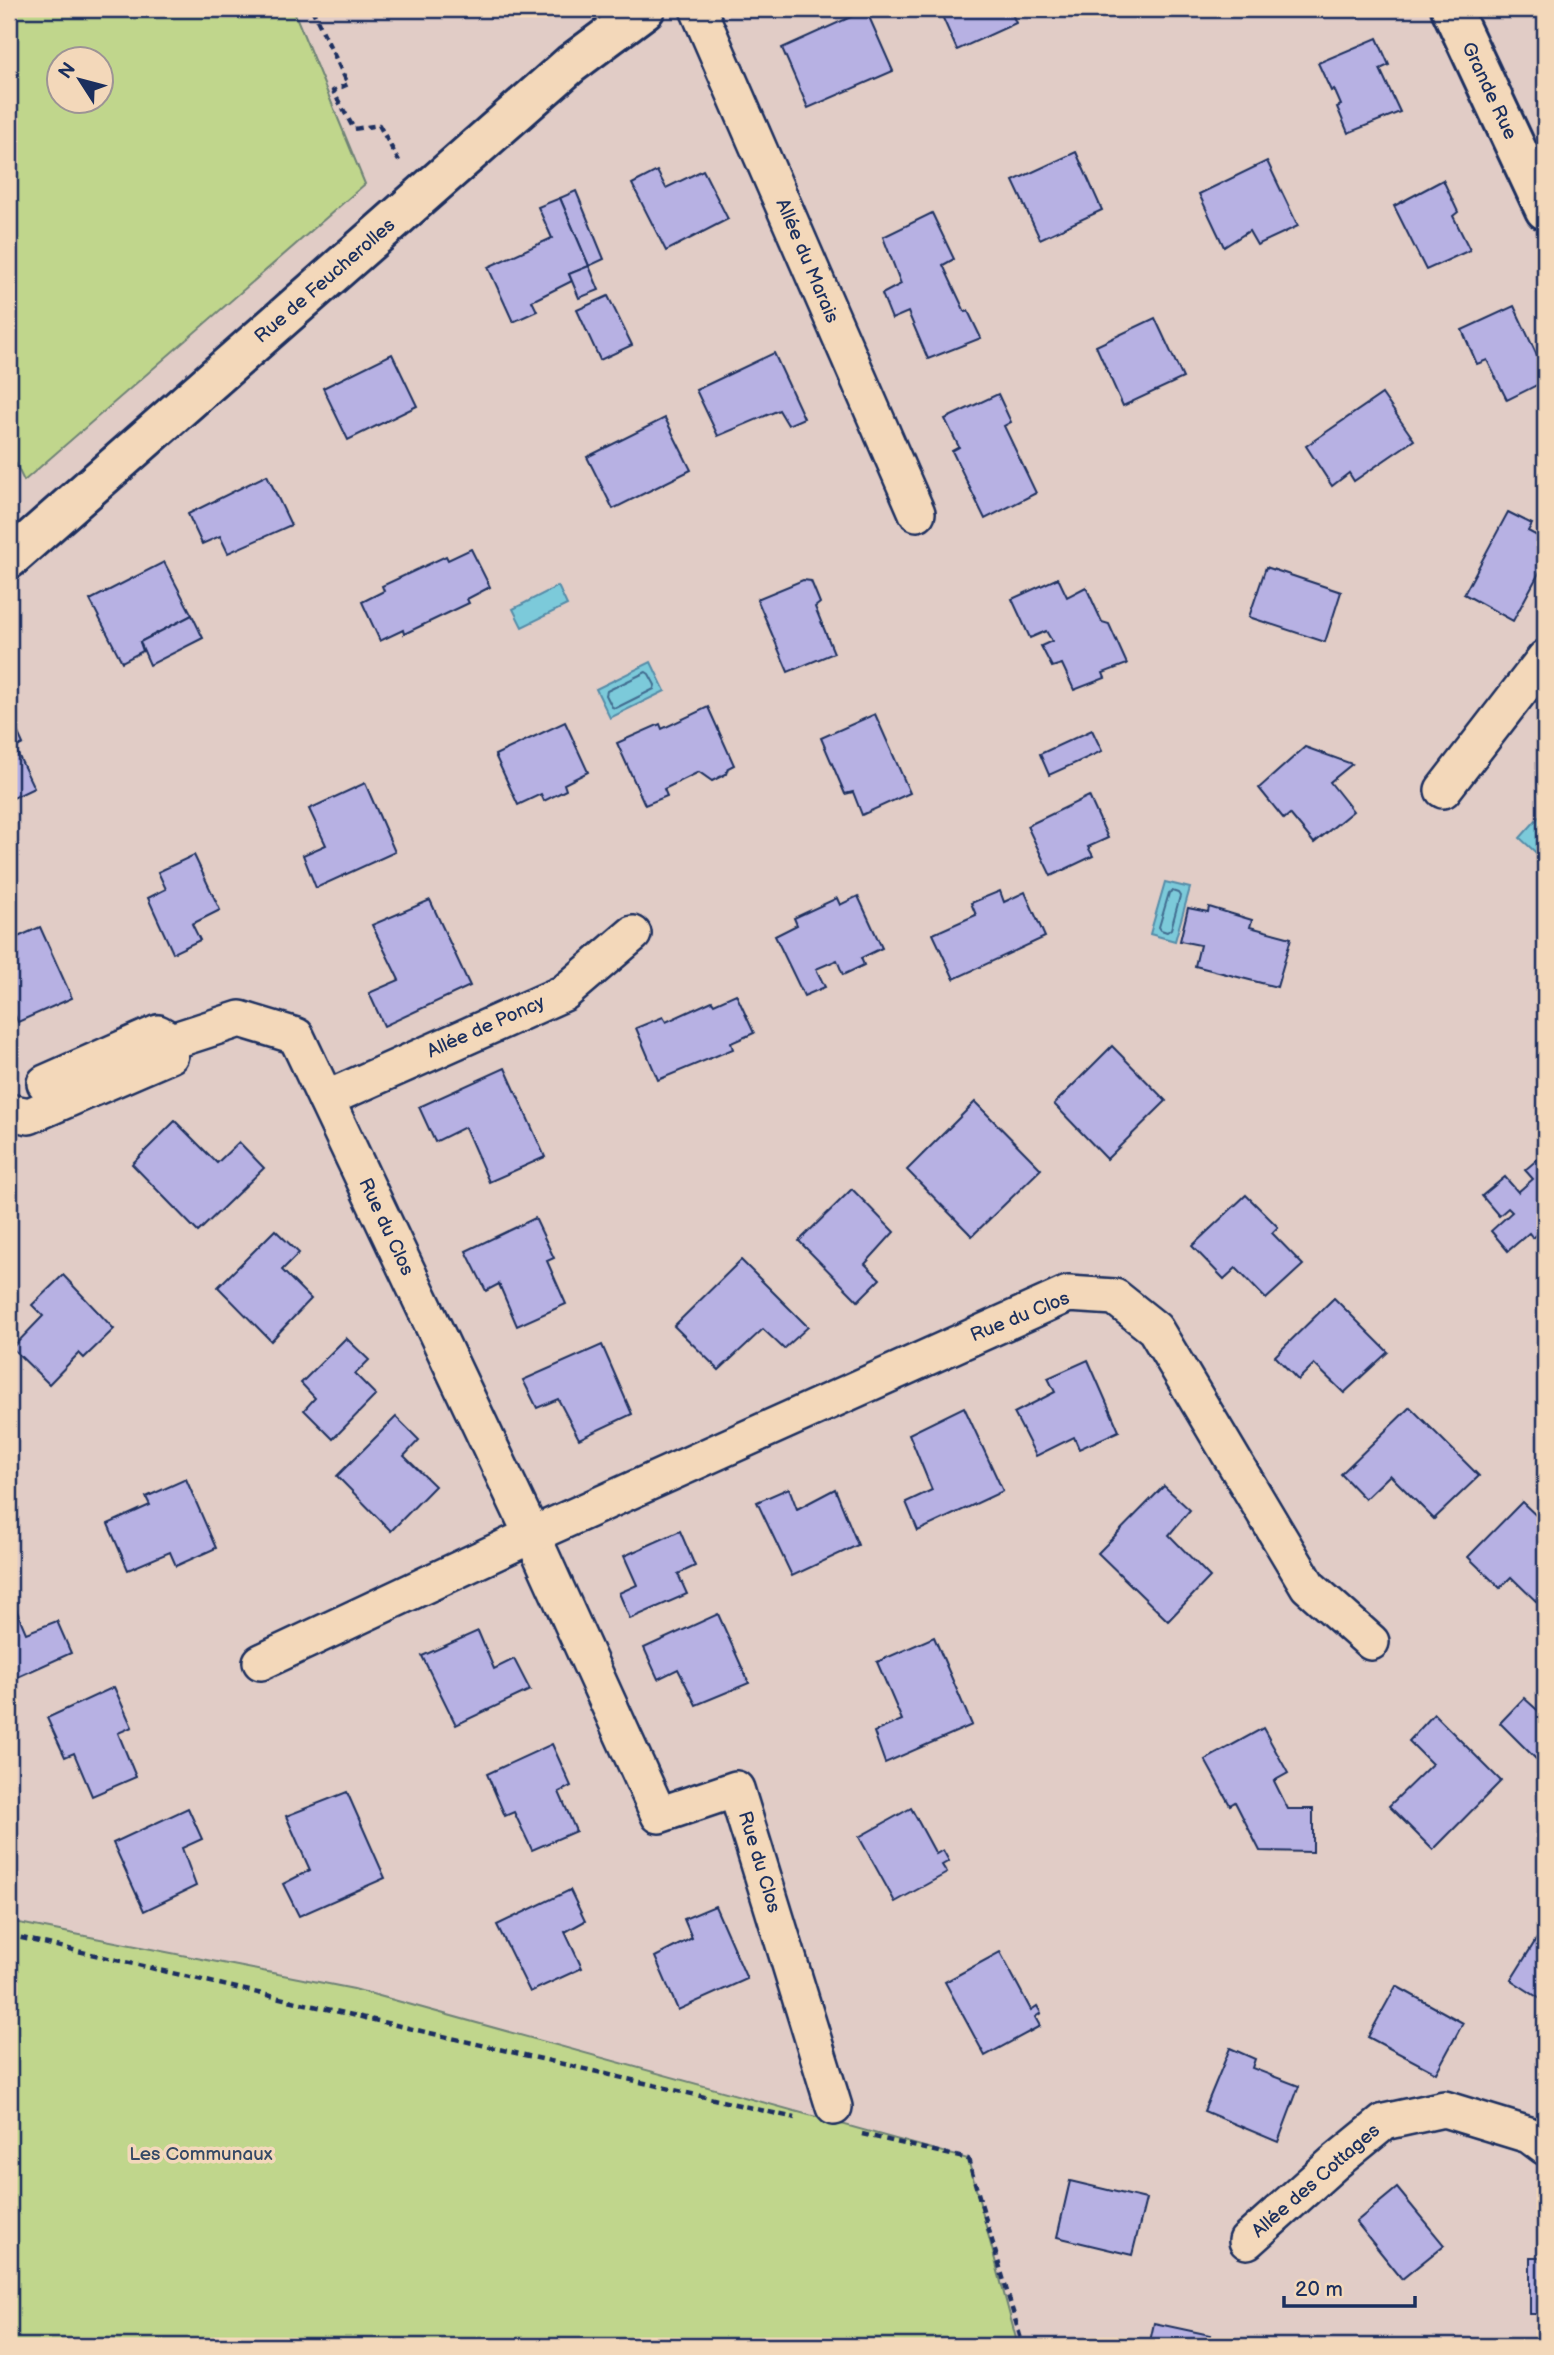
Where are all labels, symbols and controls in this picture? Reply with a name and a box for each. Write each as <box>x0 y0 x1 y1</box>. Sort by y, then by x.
street label: Grande Rue <box>1456 39 1522 143</box>
north arrow <box>46 46 116 116</box>
text: N <box>54 58 81 83</box>
street label: Allée du Marais <box>771 195 843 327</box>
street label: Rue de Feucherolles <box>250 214 400 348</box>
street label: Allée de Poncy <box>424 991 549 1063</box>
street label: Rue du Clos <box>353 1175 419 1279</box>
street label: Rue du Clos <box>967 1287 1073 1347</box>
street label: Rue du Clos <box>733 1808 785 1916</box>
street label: Allée des Cottages <box>1247 2119 1385 2243</box>
park label: Les Communaux <box>129 2143 273 2166</box>
scale bar <box>1284 2264 1416 2308</box>
text: 20 m <box>1295 2277 1343 2302</box>

